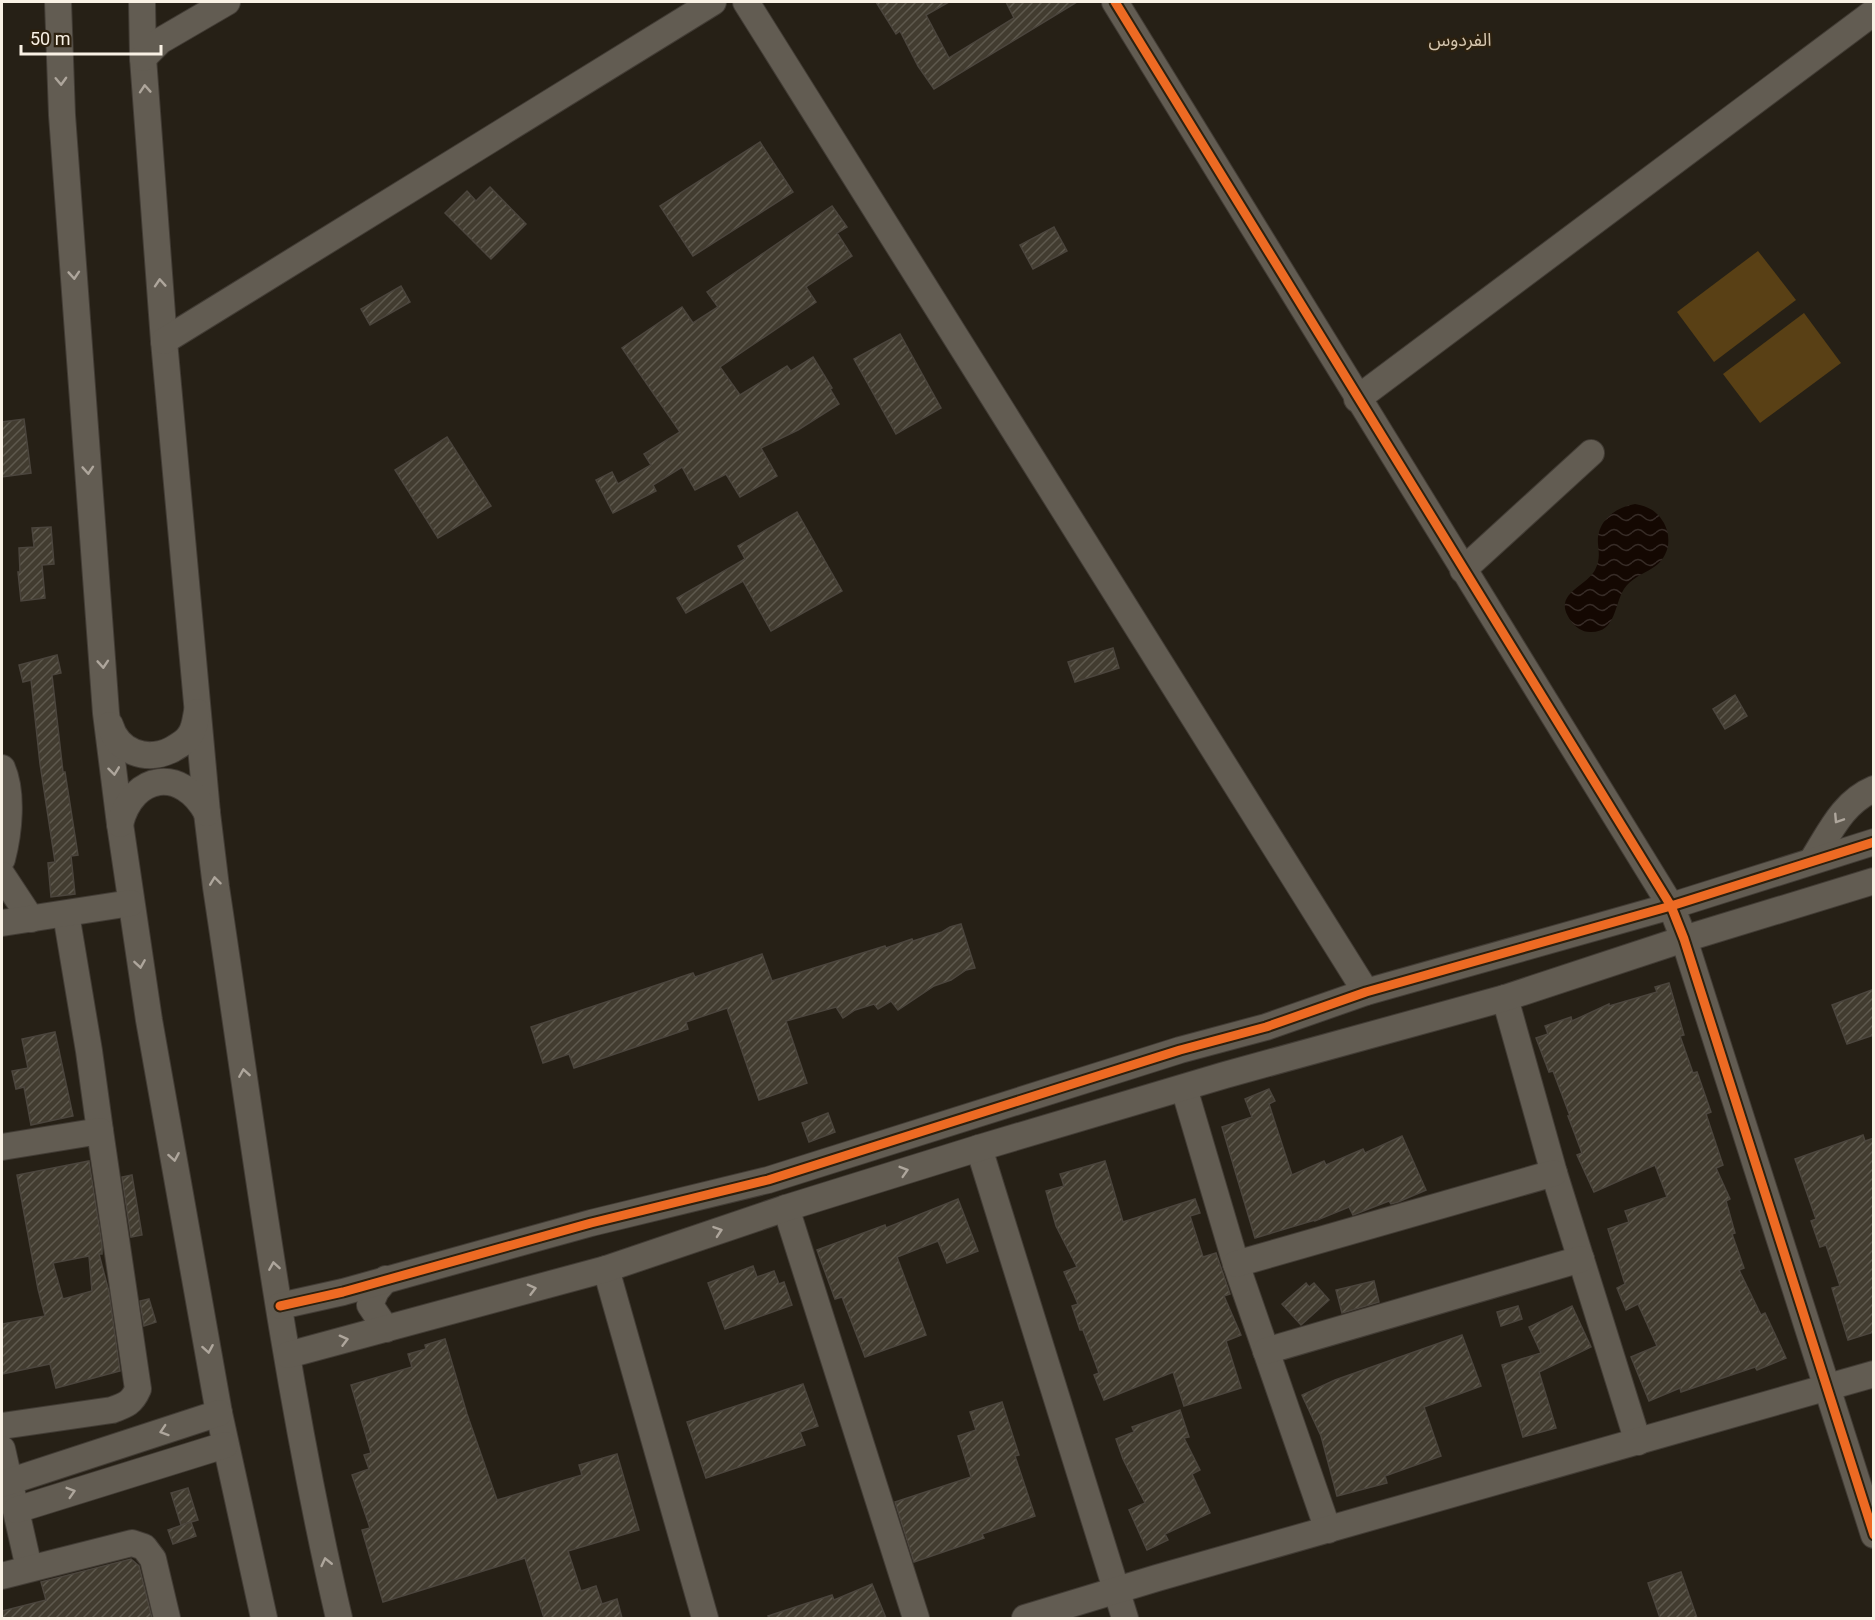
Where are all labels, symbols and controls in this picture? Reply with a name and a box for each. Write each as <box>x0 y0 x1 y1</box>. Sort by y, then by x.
scale bar <box>21 18 160 56</box>
text: 50 m <box>30 28 70 49</box>
district label: الفردوس <box>1429 29 1491 51</box>
one-way arrow <box>54 76 67 85</box>
one-way arrow <box>139 84 152 93</box>
one-way arrow <box>67 271 80 280</box>
one-way arrow <box>154 278 167 288</box>
one-way arrow <box>82 465 95 474</box>
one-way arrow <box>96 660 109 669</box>
one-way arrow <box>107 767 119 776</box>
one-way arrow <box>1834 812 1845 823</box>
one-way arrow <box>209 876 222 885</box>
one-way arrow <box>134 960 146 969</box>
one-way arrow <box>239 1069 251 1078</box>
one-way arrow <box>167 1151 180 1161</box>
one-way arrow <box>898 1166 909 1178</box>
one-way arrow <box>713 1226 723 1238</box>
one-way arrow <box>268 1262 280 1271</box>
one-way arrow <box>527 1284 537 1296</box>
one-way arrow <box>338 1335 349 1347</box>
one-way arrow <box>201 1343 214 1353</box>
one-way arrow <box>159 1423 170 1436</box>
one-way arrow <box>65 1487 76 1499</box>
one-way arrow <box>320 1557 333 1567</box>

